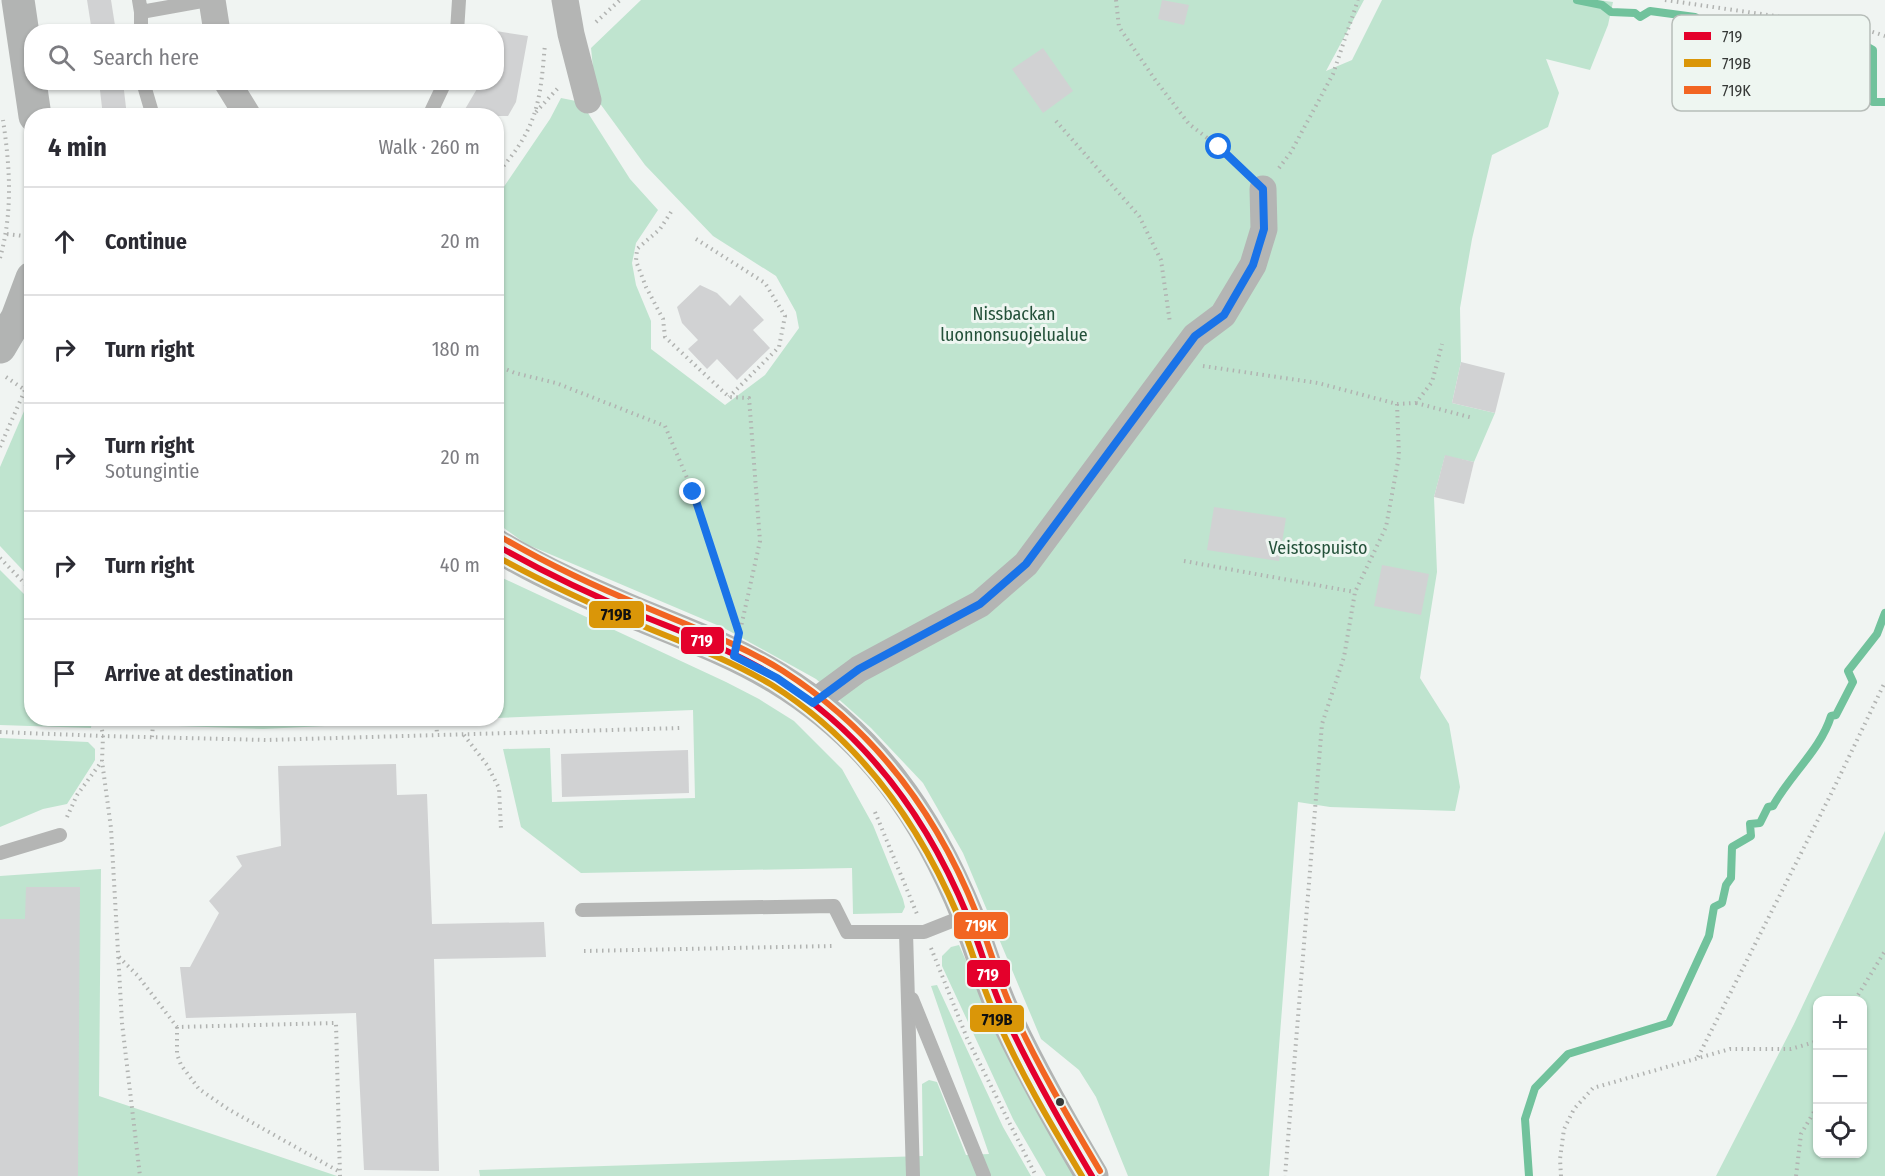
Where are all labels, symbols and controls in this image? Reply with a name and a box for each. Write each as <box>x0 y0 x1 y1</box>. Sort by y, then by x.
legend <box>1672 15 1870 111</box>
search box <box>24 24 504 90</box>
text: 719 <box>1722 27 1743 46</box>
icon: search <box>45 41 78 74</box>
text: Search here <box>93 44 199 71</box>
text: 719B <box>1722 54 1751 73</box>
text: 719K <box>1722 81 1751 100</box>
text: 4 min <box>48 132 107 163</box>
route start <box>1205 133 1231 159</box>
text: Walk · 260 m <box>379 135 480 159</box>
icon: ahead <box>48 225 81 258</box>
text: Continue <box>105 228 187 255</box>
text: 20 m <box>441 229 480 253</box>
park label: Nissbackan luonnonsuojelualue <box>940 303 1088 346</box>
icon: right <box>48 333 81 366</box>
text: Turn right <box>105 336 194 363</box>
text: 180 m <box>432 337 480 361</box>
text: Turn right <box>105 432 194 459</box>
icon: right <box>48 441 81 474</box>
text: 20 m <box>441 445 480 469</box>
text: Sotungintie <box>105 459 199 483</box>
route end <box>679 478 705 504</box>
park label: Veistospuisto <box>1269 537 1367 559</box>
icon: right <box>48 549 81 582</box>
text: Turn right <box>105 552 194 579</box>
text: 40 m <box>440 553 480 577</box>
line badge: 719B <box>588 600 645 629</box>
text: 719B <box>601 605 631 624</box>
line badge: 719 <box>680 626 725 655</box>
text: 719 <box>691 631 713 650</box>
icon: arrive <box>48 657 81 690</box>
text: Arrive at destination <box>105 660 293 687</box>
line badge: 719K <box>953 911 1009 940</box>
text: 719K <box>965 916 997 935</box>
line badge: 719 <box>966 959 1011 988</box>
text: 719 <box>977 965 999 984</box>
map controls <box>1813 996 1867 1158</box>
button: + <box>1813 996 1867 1050</box>
line badge: 719B <box>969 1004 1025 1033</box>
text: 719B <box>982 1010 1012 1029</box>
button: − <box>1813 1050 1867 1104</box>
unlabelled marker <box>1054 1096 1066 1108</box>
button: locate <box>1813 1104 1867 1158</box>

